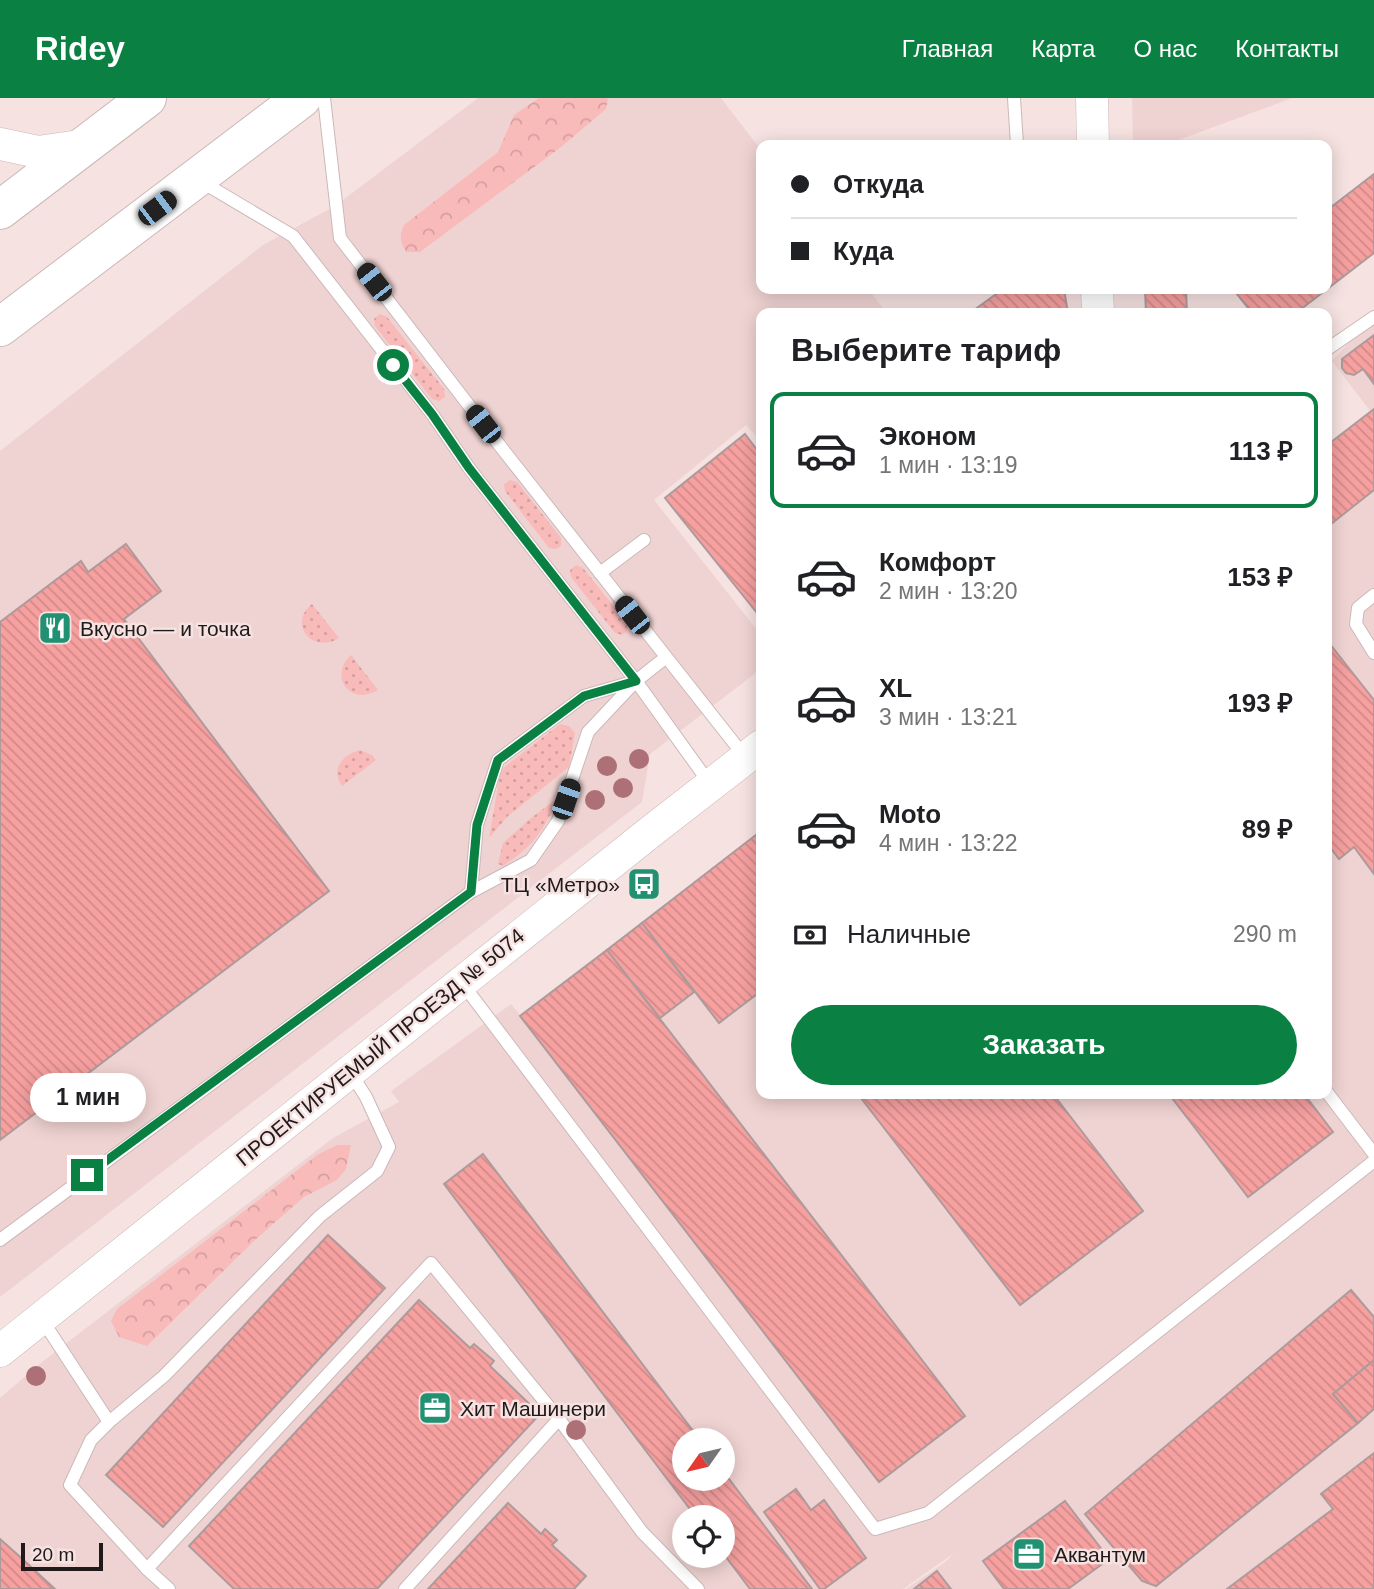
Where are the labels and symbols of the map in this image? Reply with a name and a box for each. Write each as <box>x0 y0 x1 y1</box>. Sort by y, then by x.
car <box>134 187 181 229</box>
car <box>353 259 396 305</box>
route start <box>377 349 409 381</box>
car <box>462 401 505 447</box>
car <box>611 592 654 638</box>
restaurant icon: Вкусно — и точка <box>36 609 74 647</box>
place label: Вкусно — и точка <box>80 617 251 640</box>
car <box>550 776 583 822</box>
bus stop icon: ТЦ «Метро» <box>625 865 663 903</box>
place label: ТЦ «Метро» <box>501 873 620 896</box>
street label: ПРОЕКТИРУЕМЫЙ ПРОЕЗД № 5074 <box>232 924 529 1170</box>
callout: 1 мин <box>29 1074 145 1122</box>
route end <box>71 1159 103 1191</box>
office icon: Хит Машинери <box>416 1389 454 1427</box>
place label: Хит Машинери <box>460 1397 606 1420</box>
north arrow <box>672 1428 735 1491</box>
office icon: Аквантум <box>1010 1535 1048 1573</box>
scale bar <box>21 1540 103 1572</box>
place label: Аквантум <box>1054 1543 1146 1566</box>

